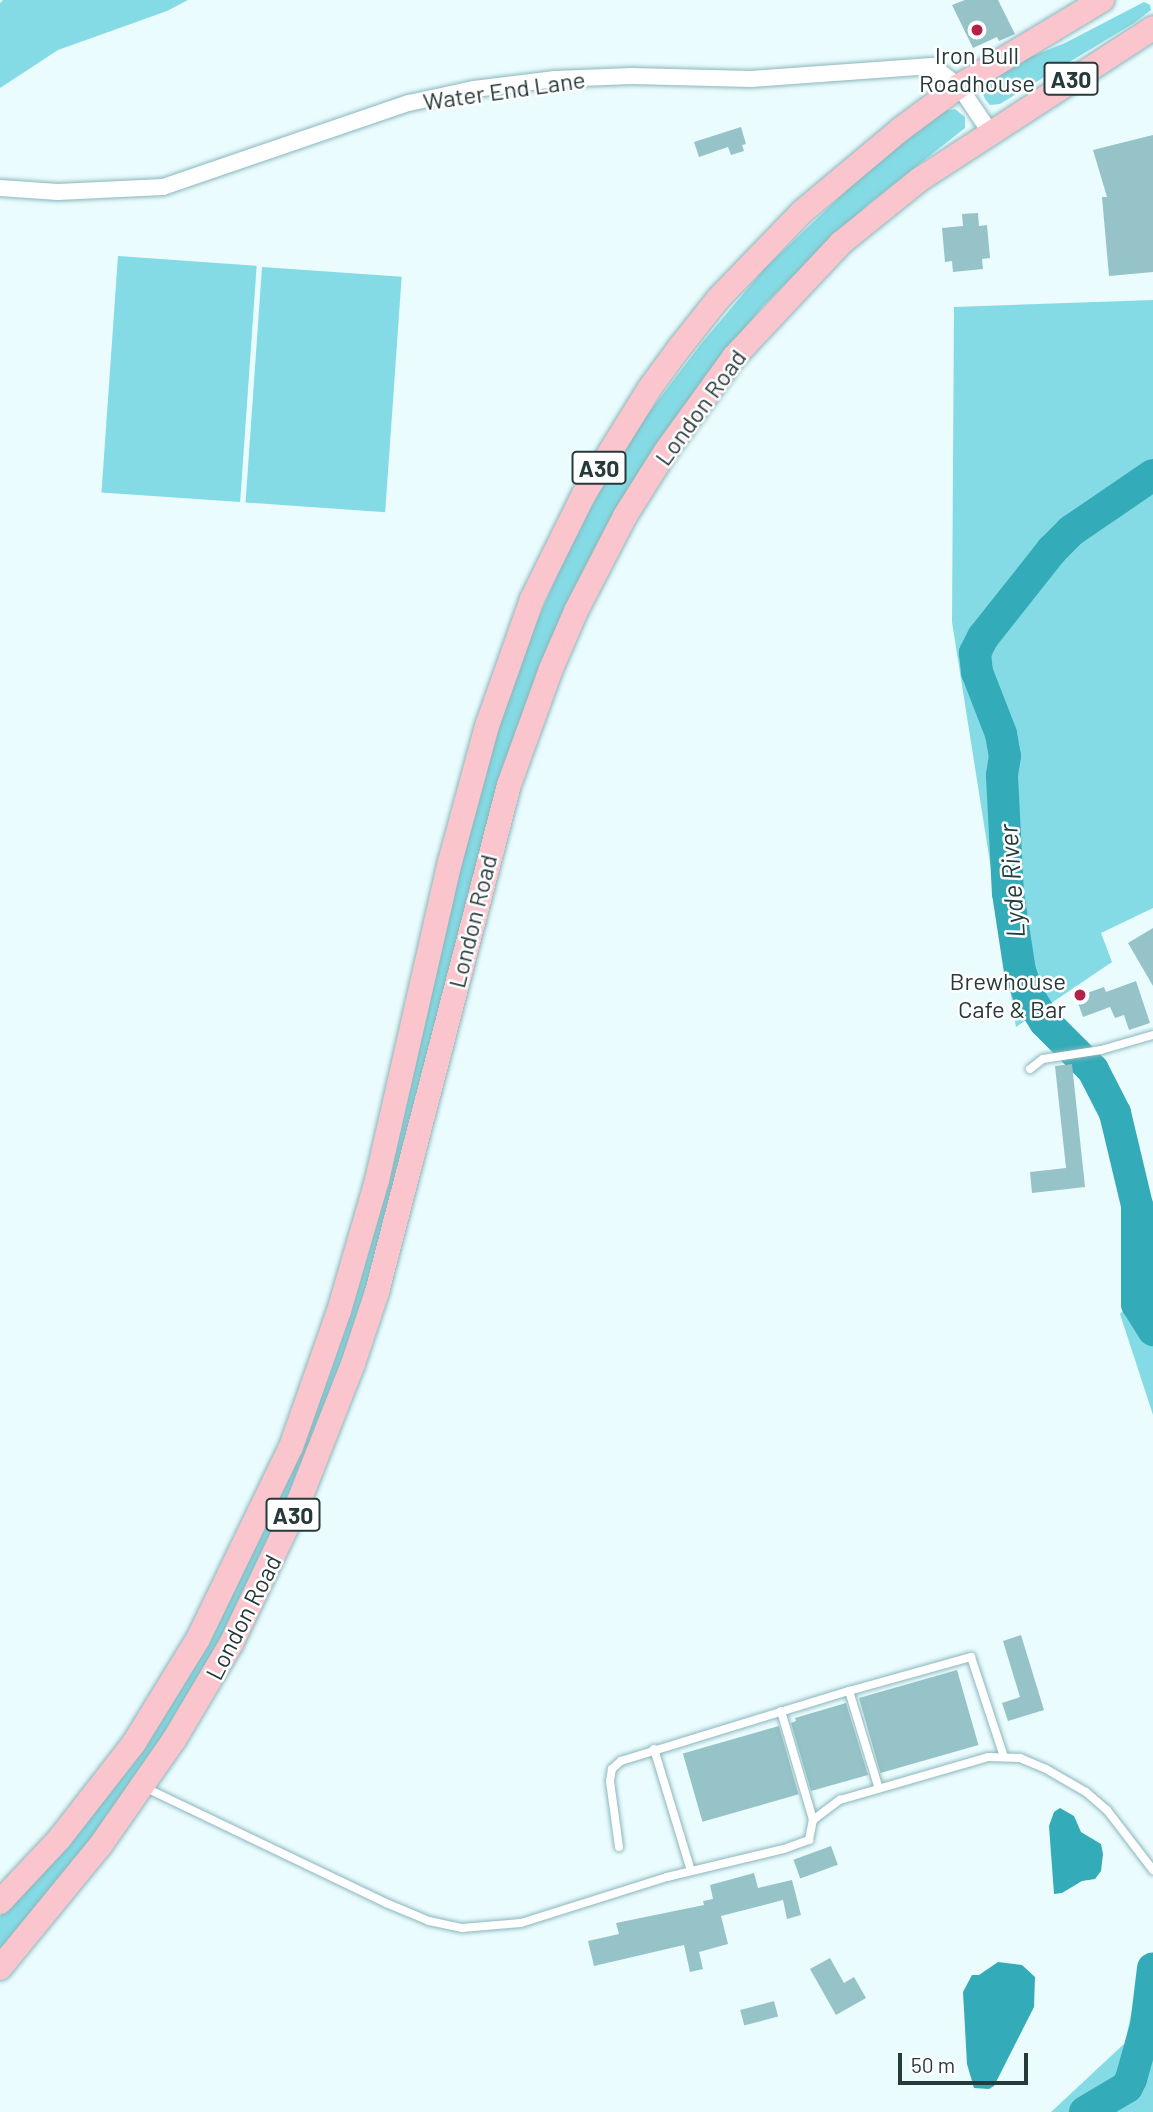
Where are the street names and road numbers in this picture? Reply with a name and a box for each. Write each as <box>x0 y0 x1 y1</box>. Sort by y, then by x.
road number: A30 <box>1043 60 1099 99</box>
street label: Water End Lane <box>421 64 587 116</box>
street label: London Road <box>648 343 752 471</box>
road number: A30 <box>571 448 627 488</box>
street label: London Road <box>442 851 502 991</box>
road number: A30 <box>265 1496 321 1534</box>
street label: London Road <box>199 1550 287 1684</box>

